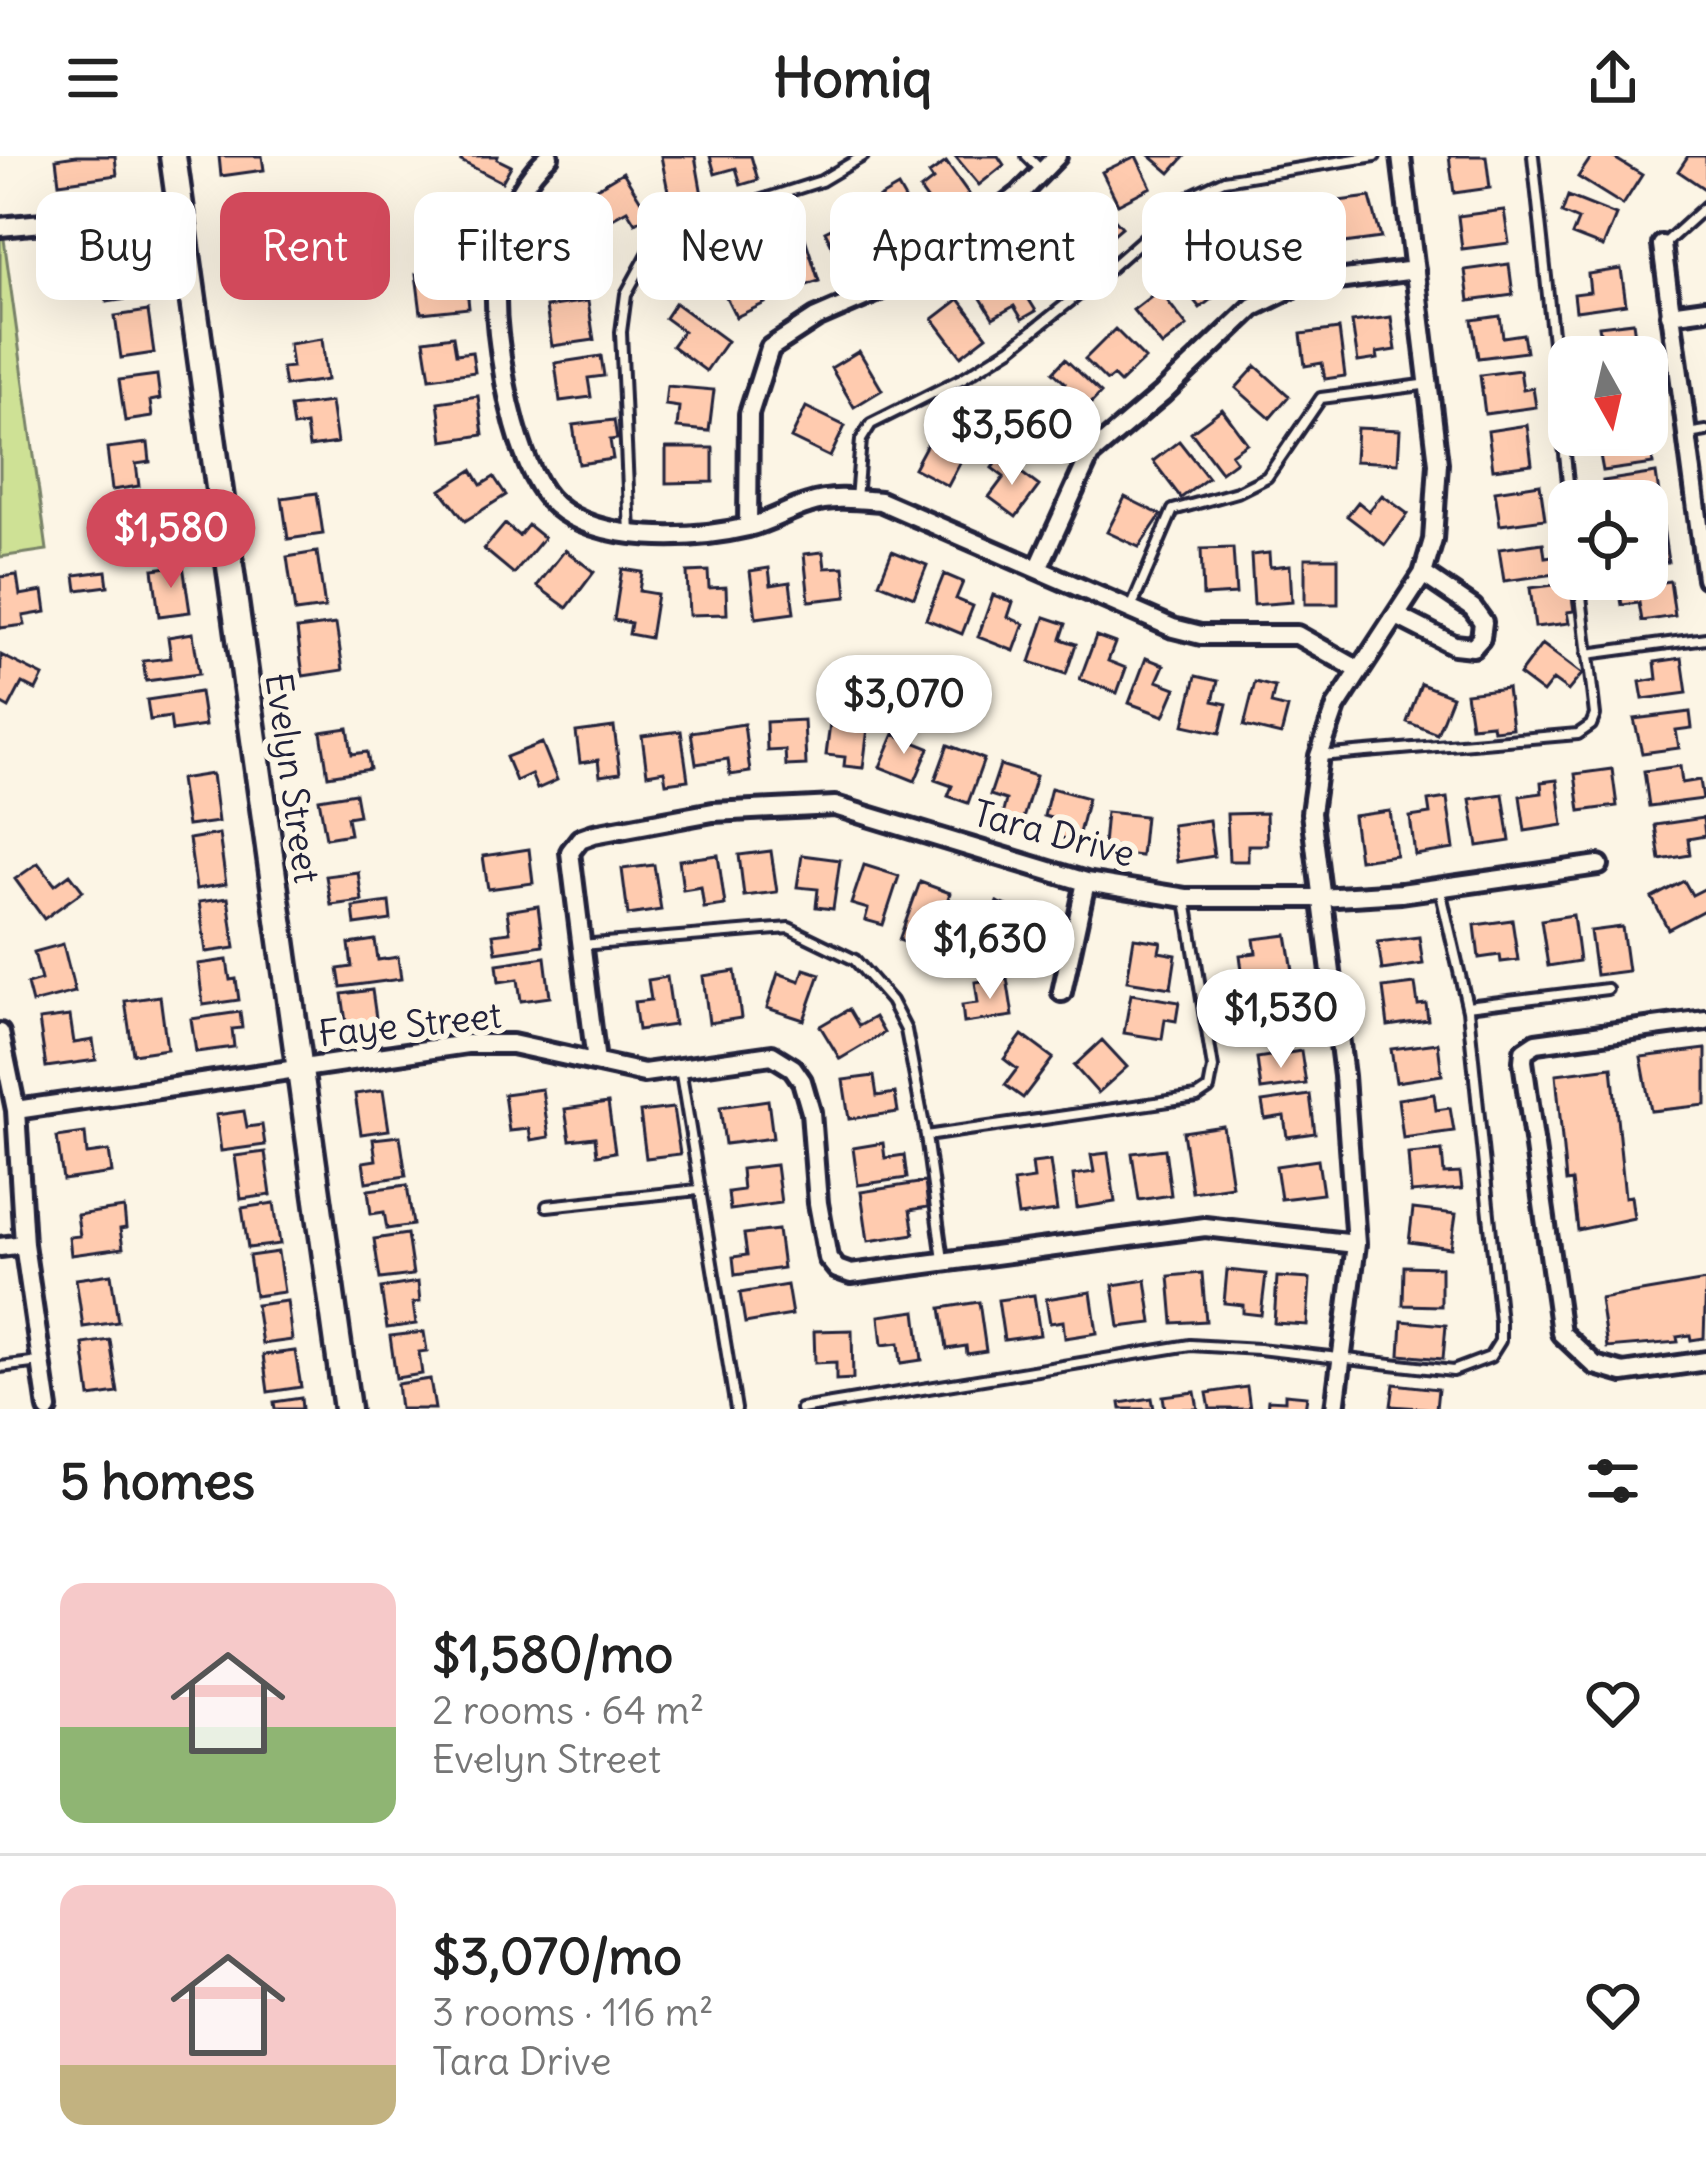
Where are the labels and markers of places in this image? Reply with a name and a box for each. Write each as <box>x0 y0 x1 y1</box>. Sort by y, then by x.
pin: $3,560 <box>914 386 1110 488</box>
pin: $1,580 <box>73 489 269 591</box>
pin: $3,070 <box>806 655 1002 757</box>
pin: $1,630 <box>892 900 1088 1002</box>
pin: $1,530 <box>1183 969 1379 1071</box>

